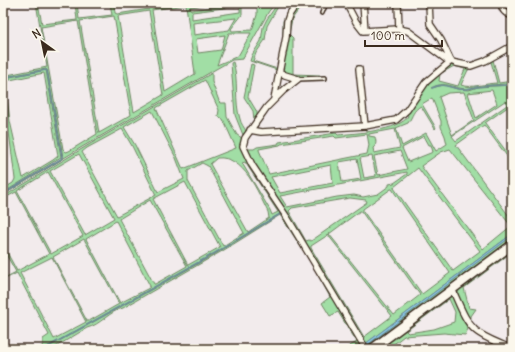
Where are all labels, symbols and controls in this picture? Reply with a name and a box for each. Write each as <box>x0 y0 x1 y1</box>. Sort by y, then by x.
north arrow <box>22 22 62 62</box>
scale bar <box>365 22 442 48</box>
text: N <box>30 26 44 42</box>
text: 100 m <box>371 28 405 43</box>

